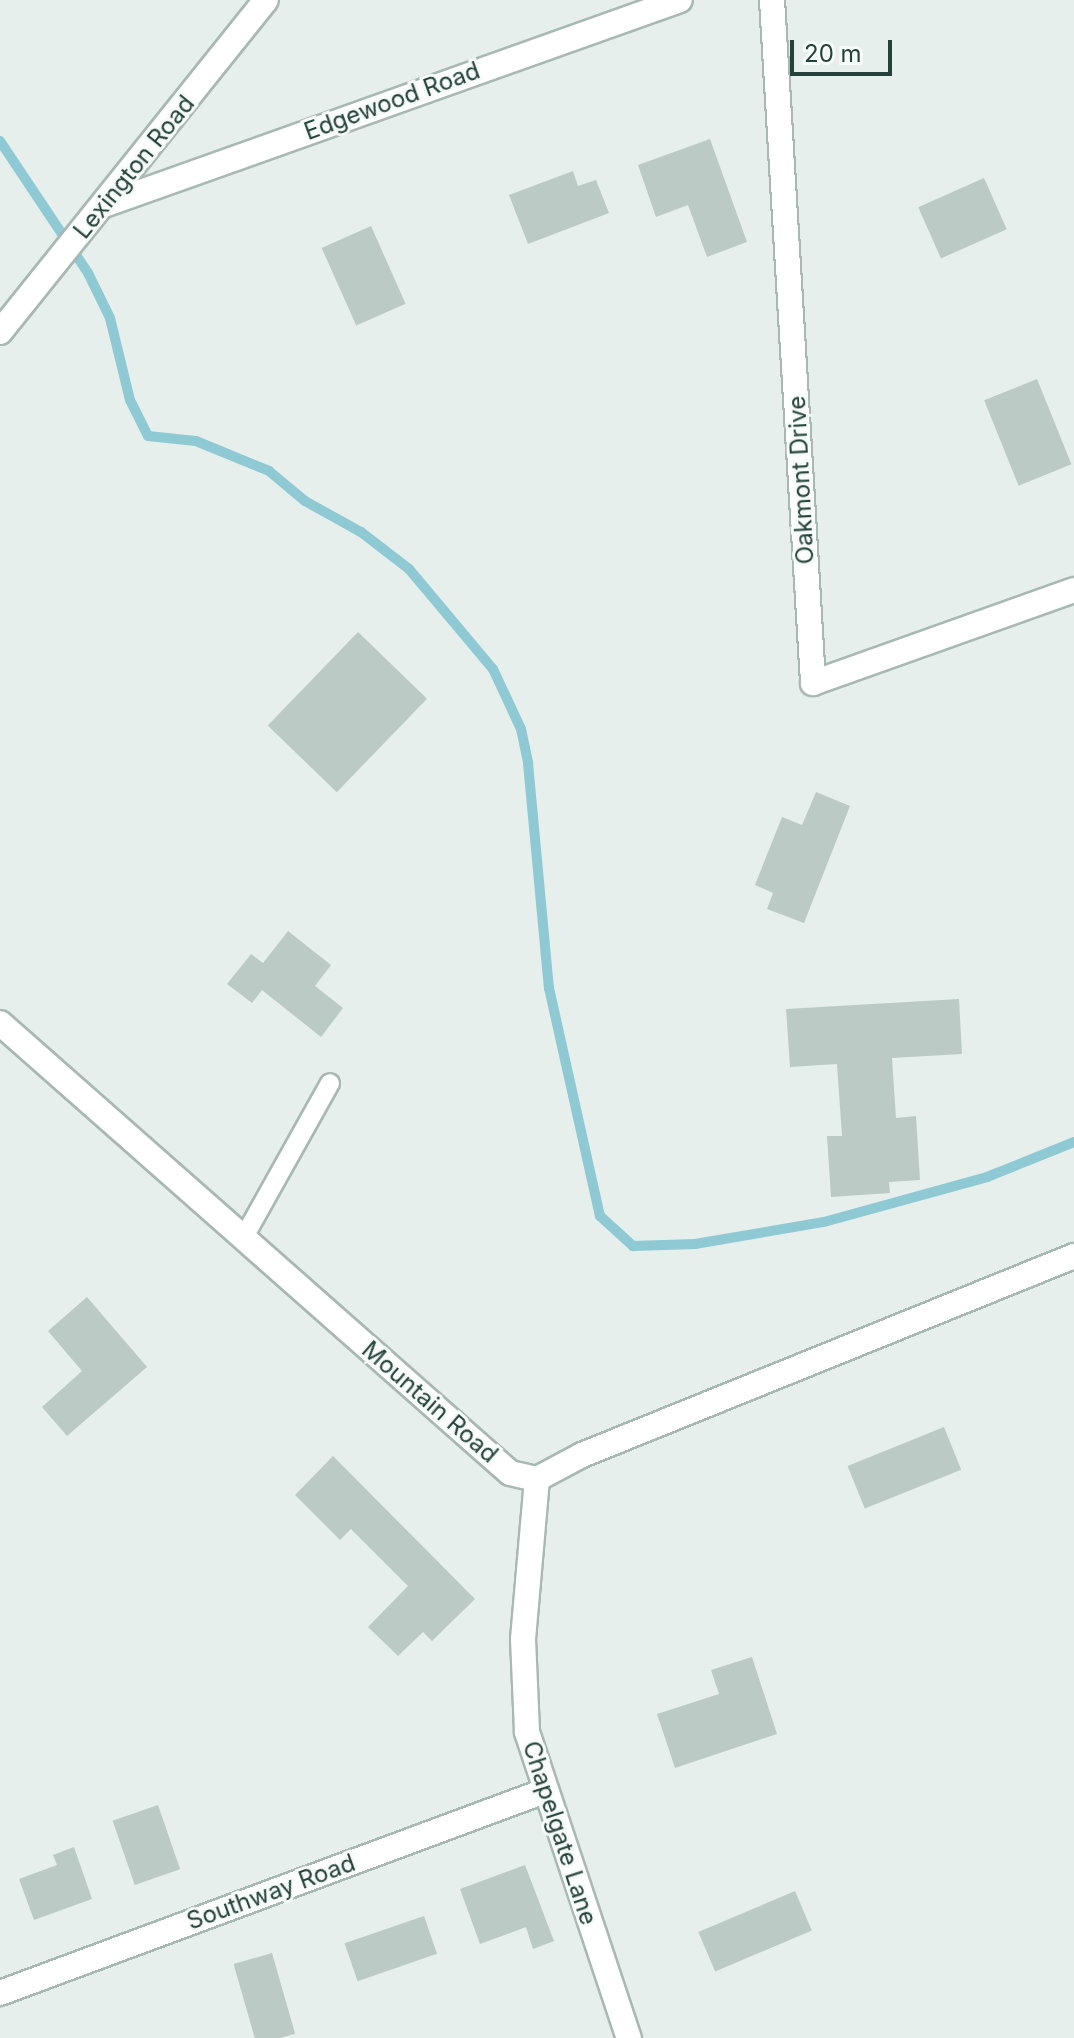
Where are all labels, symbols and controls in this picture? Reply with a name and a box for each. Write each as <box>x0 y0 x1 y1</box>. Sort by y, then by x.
scale bar <box>794 24 896 74</box>
text: 20 m <box>804 39 862 68</box>
street label: Edgewood Road <box>300 56 484 146</box>
street label: Lexington Road <box>68 90 200 244</box>
street label: Oakmont Drive <box>782 395 820 565</box>
street label: Mountain Road <box>356 1335 504 1469</box>
street label: Chapelgate Lane <box>517 1737 603 1929</box>
street label: Southway Road <box>183 1848 359 1936</box>

